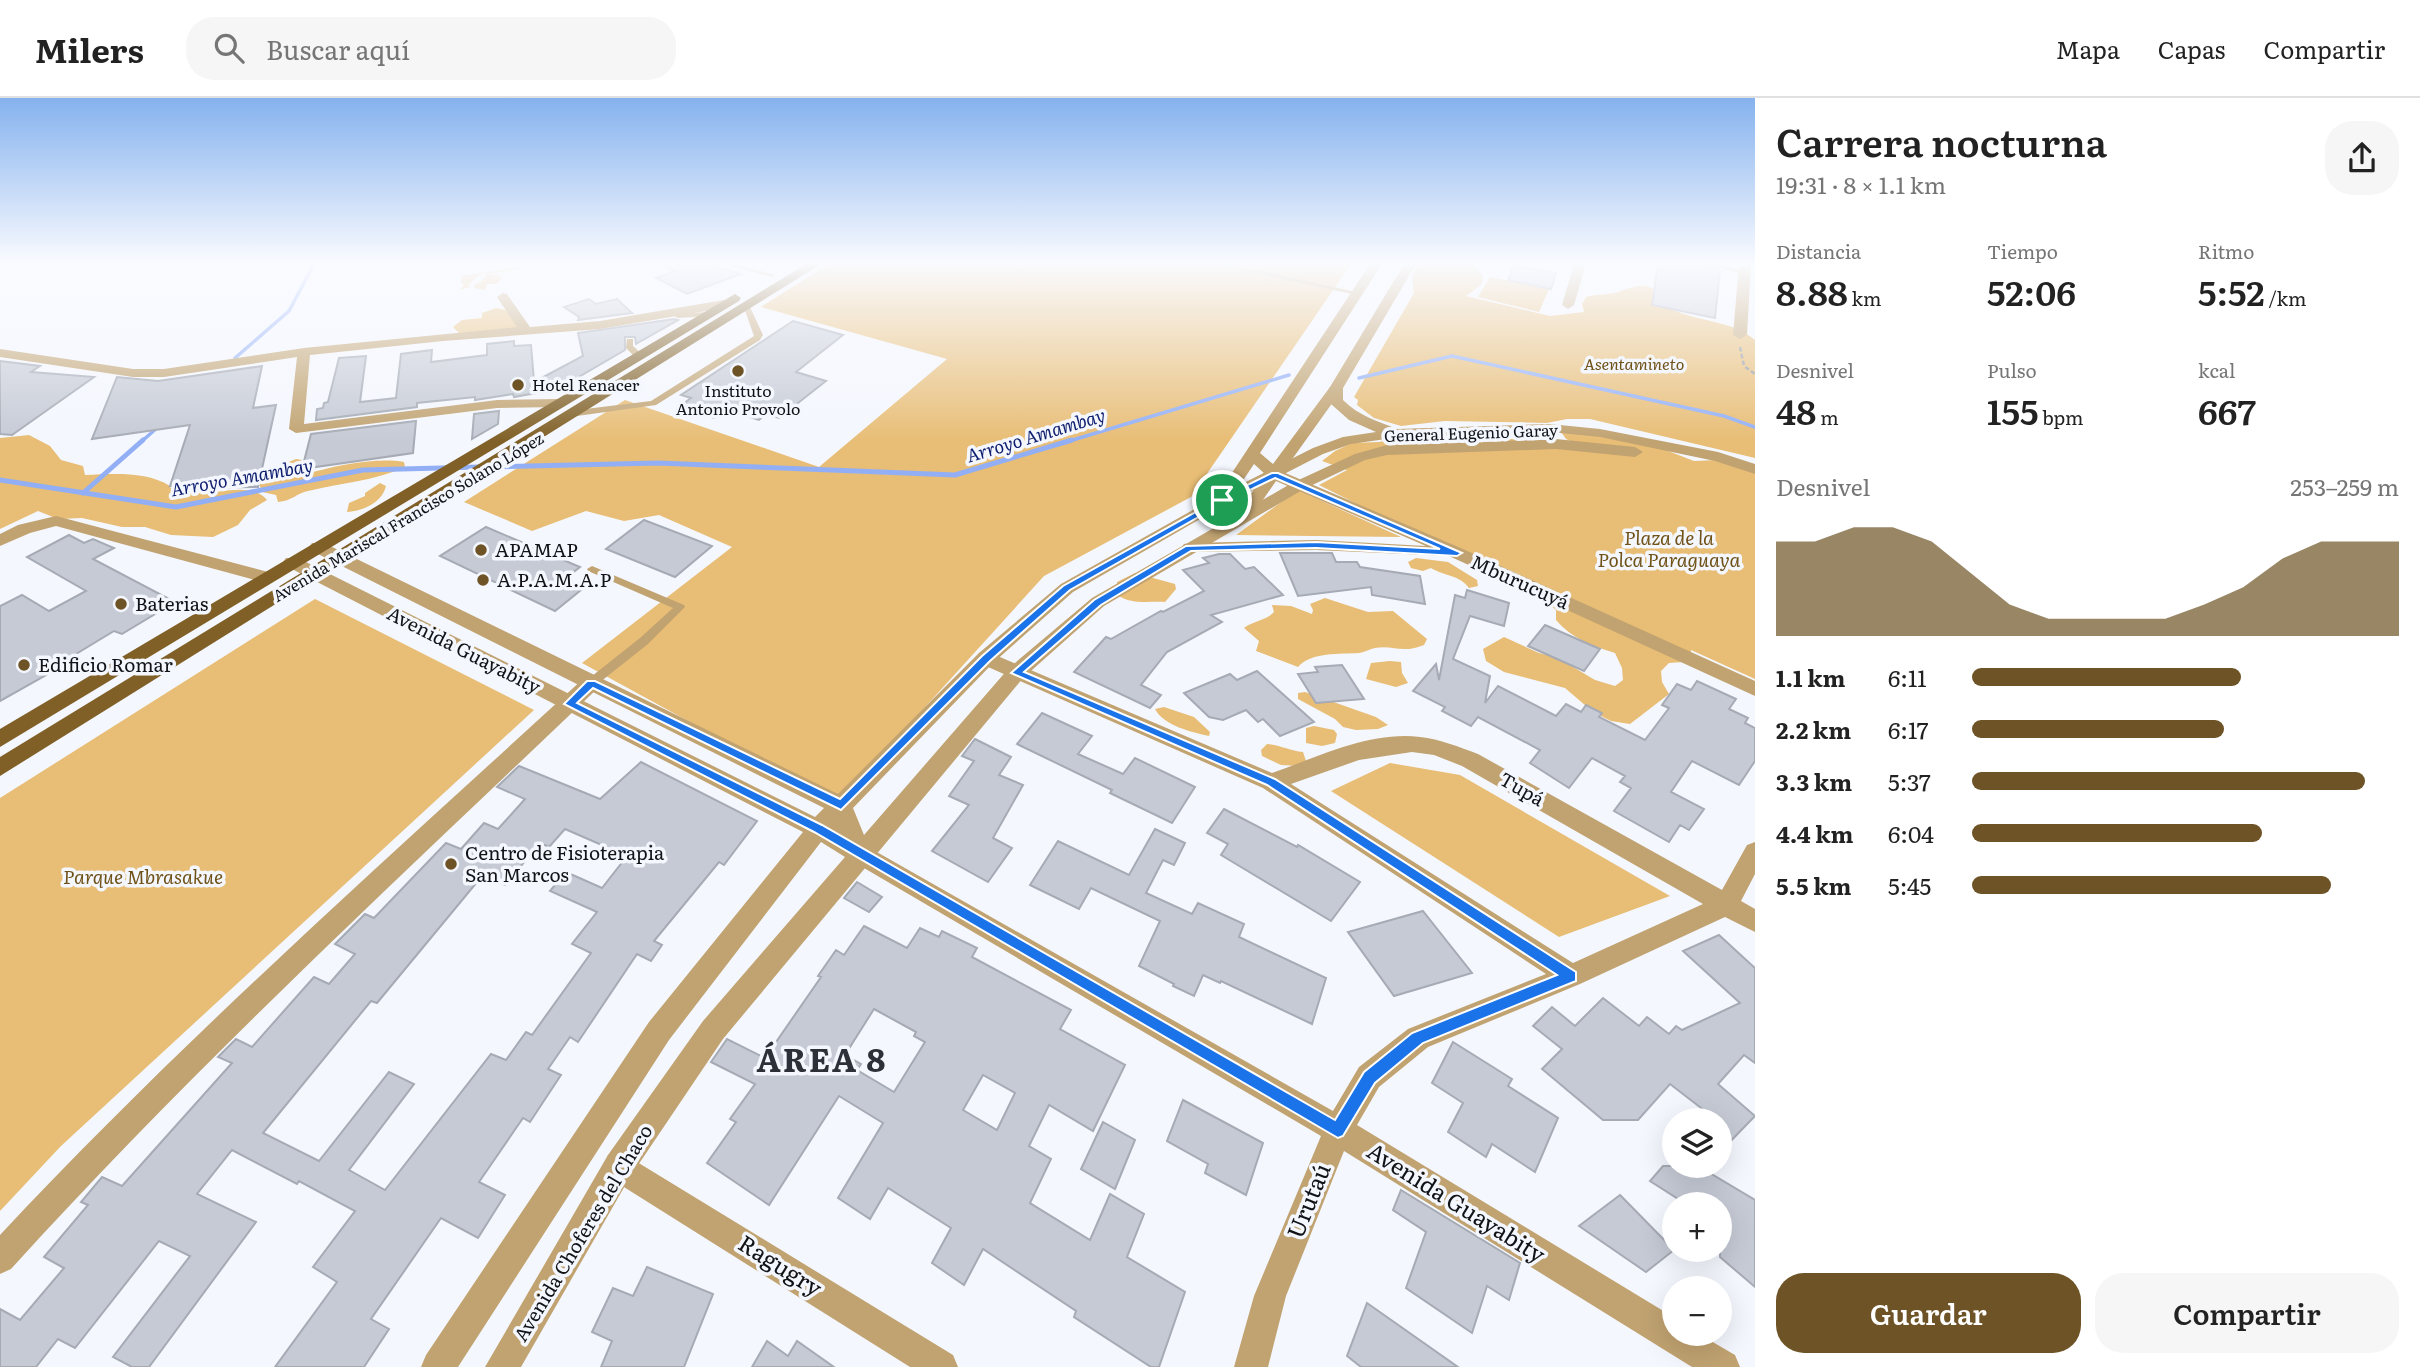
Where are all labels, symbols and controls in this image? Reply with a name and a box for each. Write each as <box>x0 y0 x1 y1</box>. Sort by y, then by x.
search box <box>186 17 676 80</box>
text: Milers <box>35 24 144 73</box>
icon: search <box>210 29 248 67</box>
text: Buscar aquí <box>266 29 410 68</box>
text: Mapa <box>2056 31 2120 66</box>
text: Capas <box>2158 31 2225 66</box>
text: Compartir <box>2263 31 2385 66</box>
text: Carrera nocturna <box>1776 112 2107 169</box>
button: share <box>2325 121 2399 195</box>
text: 19:31 · 8 × 1.1 km <box>1776 167 1946 201</box>
text: Distancia <box>1776 237 1861 265</box>
text: Tiempo <box>1987 237 2058 265</box>
text: Ritmo <box>2198 237 2254 265</box>
text: 8.88 <box>1776 265 1848 317</box>
text: 52:06 <box>1987 265 2076 317</box>
text: 5:52 <box>2198 265 2265 317</box>
text: km <box>1848 284 1881 312</box>
text: /km <box>2265 284 2306 312</box>
park label: Asentamineto <box>1584 351 1684 375</box>
text: Desnivel <box>1776 356 1854 384</box>
text: Pulso <box>1987 356 2037 384</box>
text: kcal <box>2198 356 2235 384</box>
marker: Instituto Antonio Provolo <box>730 363 746 379</box>
place label: Hotel Renacer <box>532 372 640 396</box>
marker: Hotel Renacer <box>510 377 526 393</box>
place label: Instituto Antonio Provolo <box>676 378 800 420</box>
text: 48 <box>1776 384 1816 436</box>
text: 155 <box>1987 384 2038 436</box>
text: 667 <box>2198 384 2256 436</box>
water label: Arroyo Amambay <box>963 401 1108 469</box>
text: m <box>1816 403 1839 431</box>
text: bpm <box>2038 403 2084 431</box>
street label: General Eugenio Garay <box>1384 417 1559 447</box>
street label: Avenida Mariscal Francisco Solano López <box>267 425 548 607</box>
water label: Arroyo Amambay <box>168 451 315 502</box>
text: Desnivel <box>1776 469 1870 503</box>
text: 253–259 m <box>2290 469 2399 503</box>
pin <box>1192 470 1252 530</box>
icon: arrive <box>1203 481 1241 519</box>
park label: Plaza de la Polca Paraguaya <box>1598 523 1741 573</box>
place label: APAMAP <box>495 535 578 563</box>
marker: APAMAP <box>473 542 489 558</box>
street label: Mburucuyá <box>1467 547 1575 616</box>
place label: A.P.A.M.A.P <box>497 565 611 593</box>
marker: A.P.A.M.A.P <box>475 572 491 588</box>
place label: Baterias <box>135 589 209 617</box>
marker: Baterias <box>113 596 129 612</box>
street label: Avenida Guayabity <box>383 598 546 700</box>
place label: Edificio Romar <box>38 650 173 678</box>
marker: Edificio Romar <box>16 657 32 673</box>
text: 1.1 km <box>1776 660 1846 694</box>
text: 6:11 <box>1888 660 1927 694</box>
text: 2.2 km <box>1776 712 1851 746</box>
text: 6:17 <box>1888 712 1928 746</box>
street label: Tupá <box>1495 764 1551 813</box>
text: 3.3 km <box>1776 764 1852 798</box>
text: 5:37 <box>1888 764 1931 798</box>
text: 4.4 km <box>1776 816 1854 850</box>
text: 6:04 <box>1888 816 1934 850</box>
place label: Centro de Fisioterapia San Marcos <box>465 838 665 888</box>
marker: Centro de Fisioterapia San Marcos <box>443 856 459 872</box>
park label: Parque Mbrasakue <box>63 862 223 890</box>
text: 5.5 km <box>1776 868 1852 902</box>
text: 5:45 <box>1888 868 1931 902</box>
district label: ÁREA 8 <box>757 1034 887 1082</box>
map controls <box>1662 1108 1732 1346</box>
button: layers <box>1662 1108 1732 1178</box>
street label: Avenida Choferes del Chaco <box>506 1119 658 1346</box>
street label: Avenida Guayabity <box>1361 1133 1553 1270</box>
street label: Urutaú <box>1277 1158 1338 1243</box>
button: + <box>1662 1192 1732 1262</box>
street label: Ragugry <box>733 1225 830 1304</box>
button: Guardar <box>1776 1273 2081 1353</box>
button: Compartir <box>2095 1273 2399 1353</box>
button: − <box>1662 1276 1732 1346</box>

